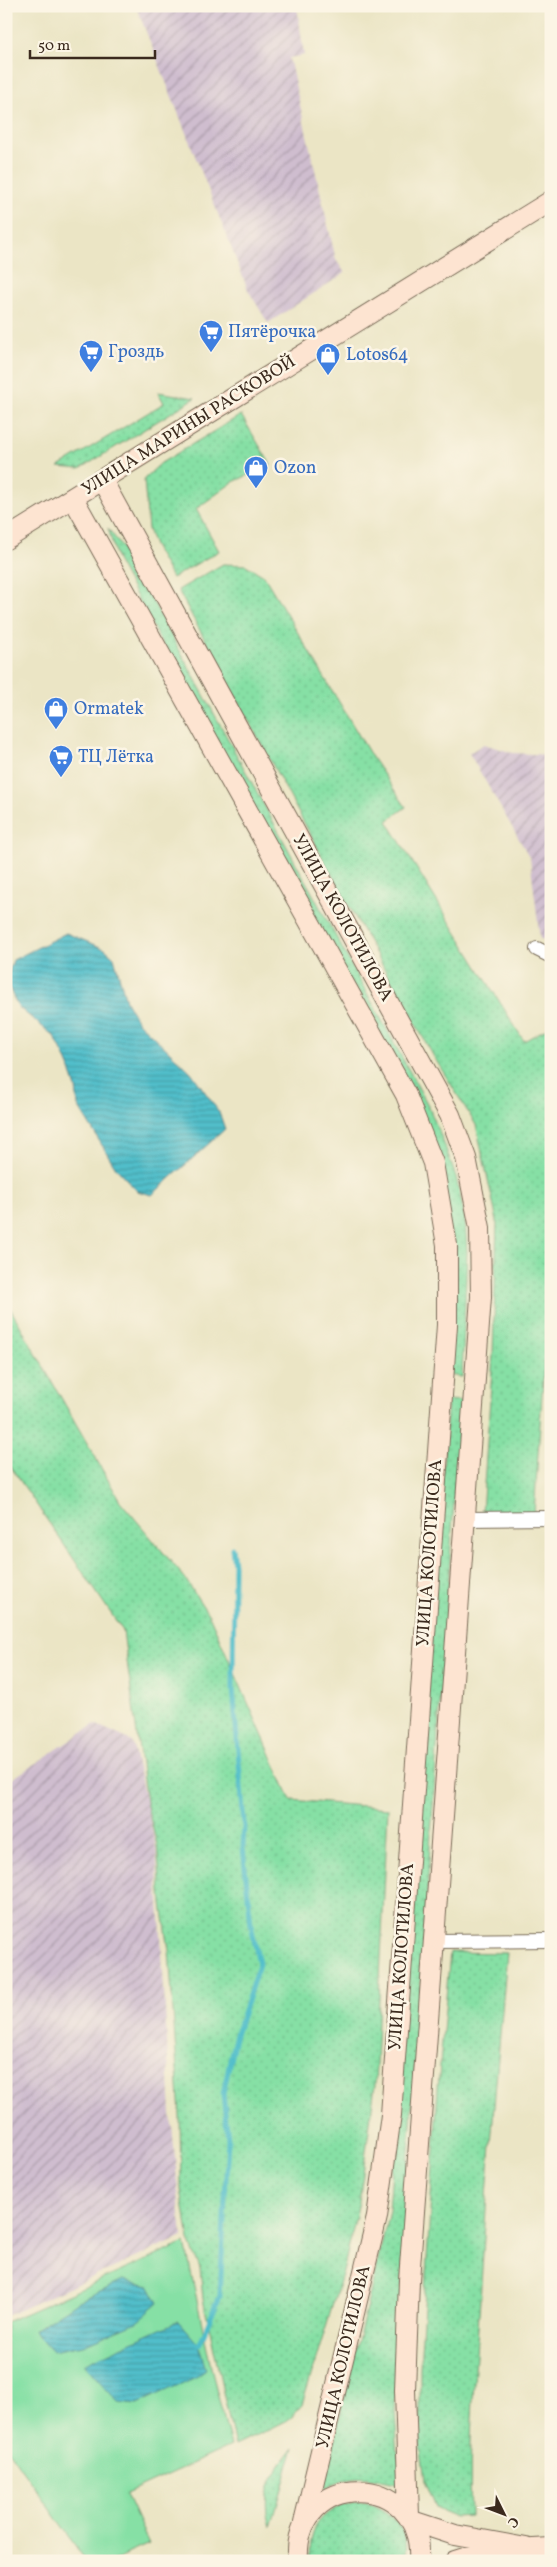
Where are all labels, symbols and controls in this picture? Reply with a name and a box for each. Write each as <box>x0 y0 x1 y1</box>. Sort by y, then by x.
scale bar <box>30 28 155 60</box>
text: 50 m <box>38 36 70 57</box>
supermarket icon: Пятёрочка <box>198 319 224 353</box>
place label: Пятёрочка <box>228 320 316 345</box>
supermarket icon: Гроздь <box>78 339 104 373</box>
place label: Гроздь <box>108 340 164 365</box>
shop icon: Lotos64 <box>315 342 341 376</box>
place label: Lotos64 <box>346 343 408 368</box>
street label: УЛИЦА МАРИНЫ РАСКОВОЙ <box>77 350 301 502</box>
shop icon: Ozon <box>243 455 269 489</box>
place label: Ozon <box>274 456 317 481</box>
shop icon: Ormatek <box>43 696 69 730</box>
place label: Ormatek <box>74 697 144 722</box>
supermarket icon: ТЦ Лётка <box>48 744 74 778</box>
place label: ТЦ Лётка <box>78 745 154 770</box>
street label: УЛИЦА КОЛОТИЛОВА <box>286 830 399 1006</box>
street label: УЛИЦА КОЛОТИЛОВА <box>411 1458 449 1647</box>
street label: УЛИЦА КОЛОТИЛОВА <box>383 1862 421 2051</box>
street label: УЛИЦА КОЛОТИЛОВА <box>311 2262 377 2451</box>
north arrow <box>480 2490 530 2540</box>
text: С <box>502 2512 523 2531</box>

